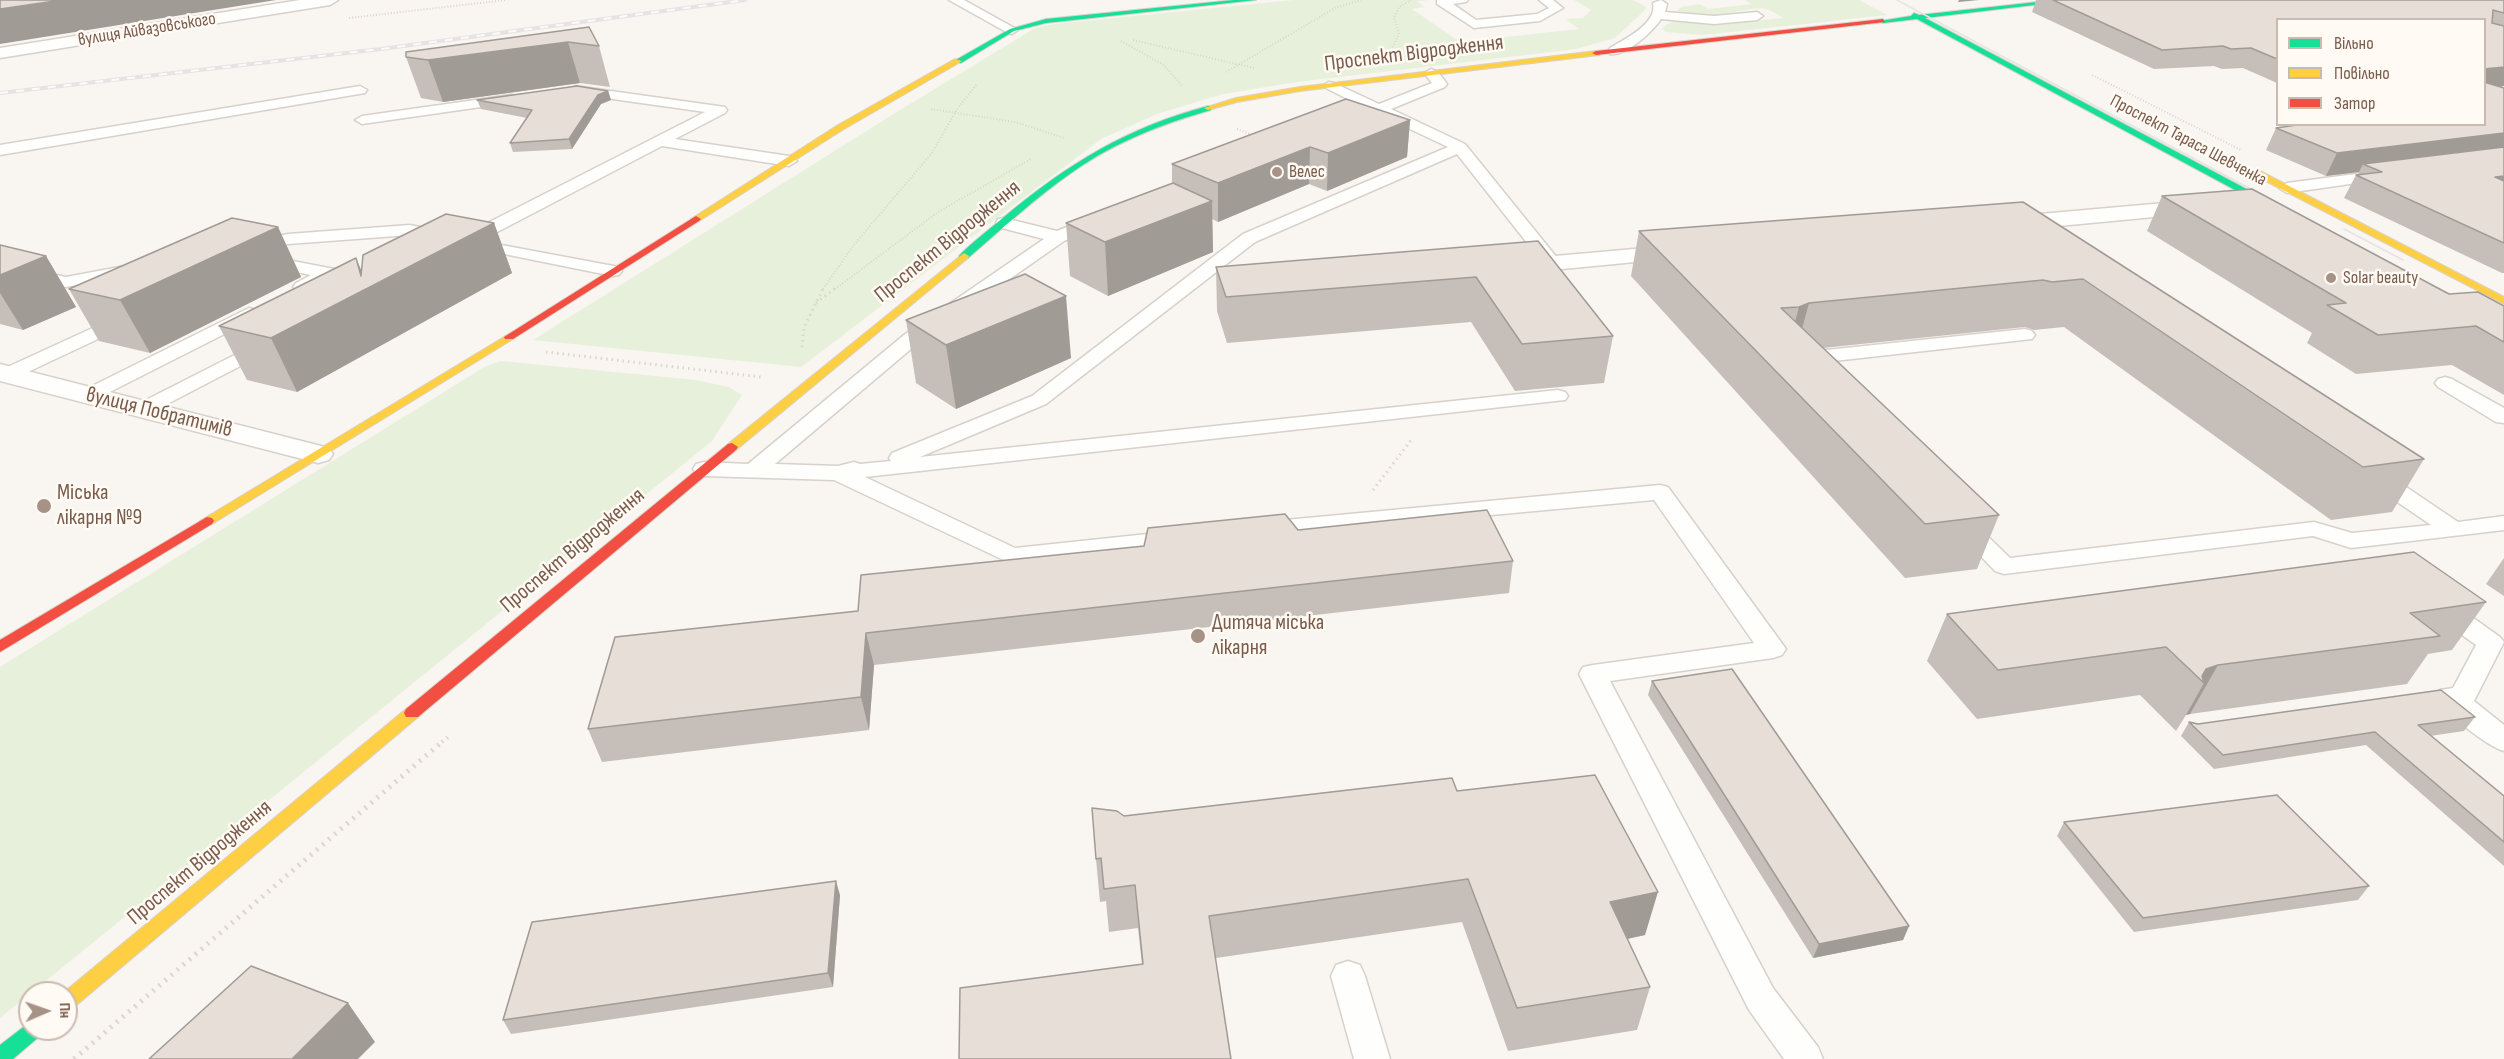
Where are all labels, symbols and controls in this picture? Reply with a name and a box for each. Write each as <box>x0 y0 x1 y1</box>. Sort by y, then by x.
street label: вулиця Айвазовського <box>77 8 217 52</box>
legend <box>2276 18 2486 126</box>
street label: Проспект Відродження <box>1323 30 1505 78</box>
text: Вільно <box>2334 33 2374 54</box>
text: Повільно <box>2334 63 2390 84</box>
street label: Проспект Тараса Шевченка <box>2106 91 2270 191</box>
text: Затор <box>2334 93 2375 114</box>
place label: Велес <box>1289 161 1325 183</box>
marker: Велес <box>1270 165 1284 179</box>
street label: Проспект Відродження <box>870 175 1026 309</box>
place label: Solar beauty <box>2343 267 2418 289</box>
marker: Solar beauty <box>2324 271 2338 285</box>
street label: вулиця Побратимів <box>83 382 235 444</box>
place label: Міська лікарня №9 <box>57 480 142 532</box>
street label: Проспект Відродження <box>495 483 651 619</box>
marker: Міська лікарня №9 <box>35 497 53 515</box>
place label: Дитяча міська лікарня <box>1212 610 1324 662</box>
marker: Дитяча міська лікарня <box>1189 627 1207 645</box>
street label: Проспект Відродження <box>122 795 278 931</box>
north arrow <box>18 981 78 1041</box>
text: Пн <box>55 1002 74 1018</box>

